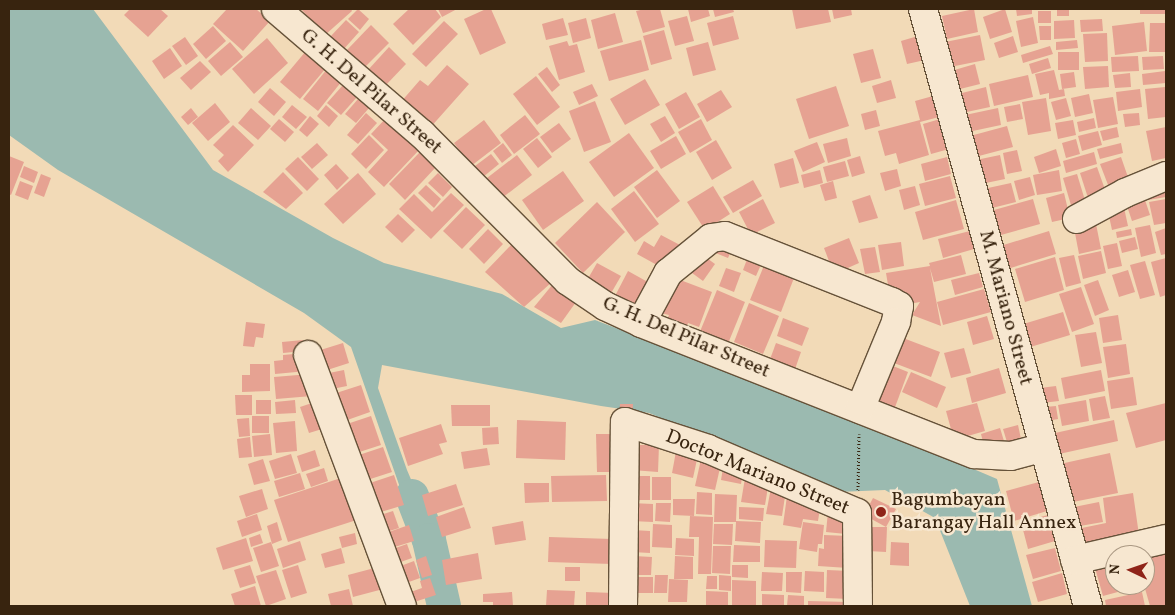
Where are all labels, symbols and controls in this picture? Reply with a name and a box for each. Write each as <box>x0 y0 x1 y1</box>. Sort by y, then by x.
street label: G. H. Del Pilar Street <box>295 24 447 160</box>
street label: M. Mariano Street <box>973 228 1037 388</box>
street label: G. H. Del Pilar Street <box>599 292 773 384</box>
street label: Doctor Mariano Street <box>662 425 852 521</box>
place label: Bagumbayan Barangay Hall Annex <box>891 489 1077 536</box>
marker: Bagumbayan Barangay Hall Annex <box>875 506 887 518</box>
north arrow <box>1105 545 1155 595</box>
text: N <box>1106 564 1125 575</box>

